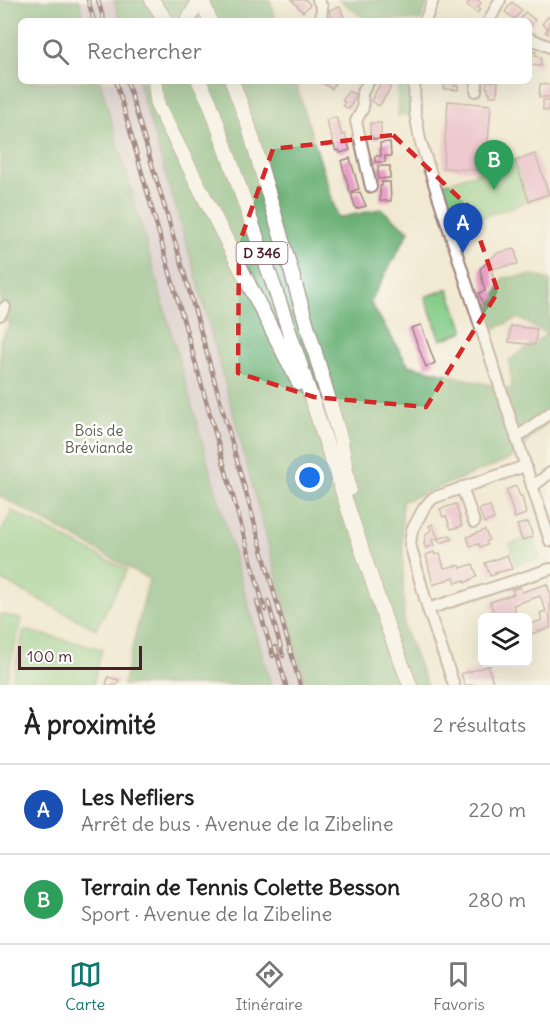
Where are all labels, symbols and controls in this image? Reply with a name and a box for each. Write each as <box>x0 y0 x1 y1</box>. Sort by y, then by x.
search box <box>18 18 532 84</box>
icon: search <box>39 35 72 68</box>
text: Rechercher <box>87 37 202 65</box>
pin: B <box>474 140 514 190</box>
pin: A <box>444 204 482 253</box>
road number: D 346 <box>236 242 288 264</box>
park label: Bois de Bréviande <box>65 421 133 457</box>
your location <box>295 463 324 492</box>
map controls <box>478 613 532 667</box>
button: layers <box>478 613 532 667</box>
scale bar <box>18 643 142 670</box>
text: 100 m <box>27 646 72 666</box>
text: À proximité <box>24 708 156 741</box>
text: 2 résultats <box>433 712 526 737</box>
text: Les Nefliers <box>81 783 194 811</box>
text: A <box>37 797 50 822</box>
text: 220 m <box>469 797 526 822</box>
text: Arrêt de bus · Avenue de la Zibeline <box>81 811 393 836</box>
text: Terrain de Tennis Colette Besson <box>81 873 400 901</box>
text: B <box>37 887 50 912</box>
text: 280 m <box>468 887 526 912</box>
text: Sport · Avenue de la Zibeline <box>81 901 332 926</box>
tab: Carte <box>65 958 105 1014</box>
tab: Itinéraire <box>236 958 303 1014</box>
tab: Favoris <box>433 958 485 1014</box>

